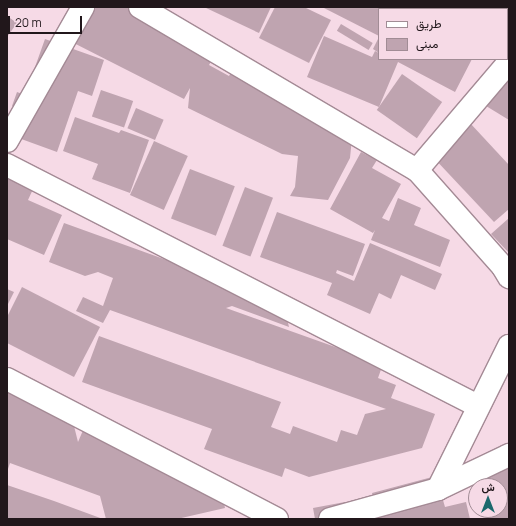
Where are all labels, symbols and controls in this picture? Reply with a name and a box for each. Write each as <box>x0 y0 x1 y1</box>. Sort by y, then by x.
scale bar <box>10 8 84 34</box>
legend <box>378 8 508 60</box>
text: 20 m <box>15 14 42 31</box>
text: طريق <box>416 15 441 32</box>
text: مبنى <box>416 35 438 52</box>
north arrow <box>468 478 508 518</box>
text: ش <box>481 479 495 494</box>

